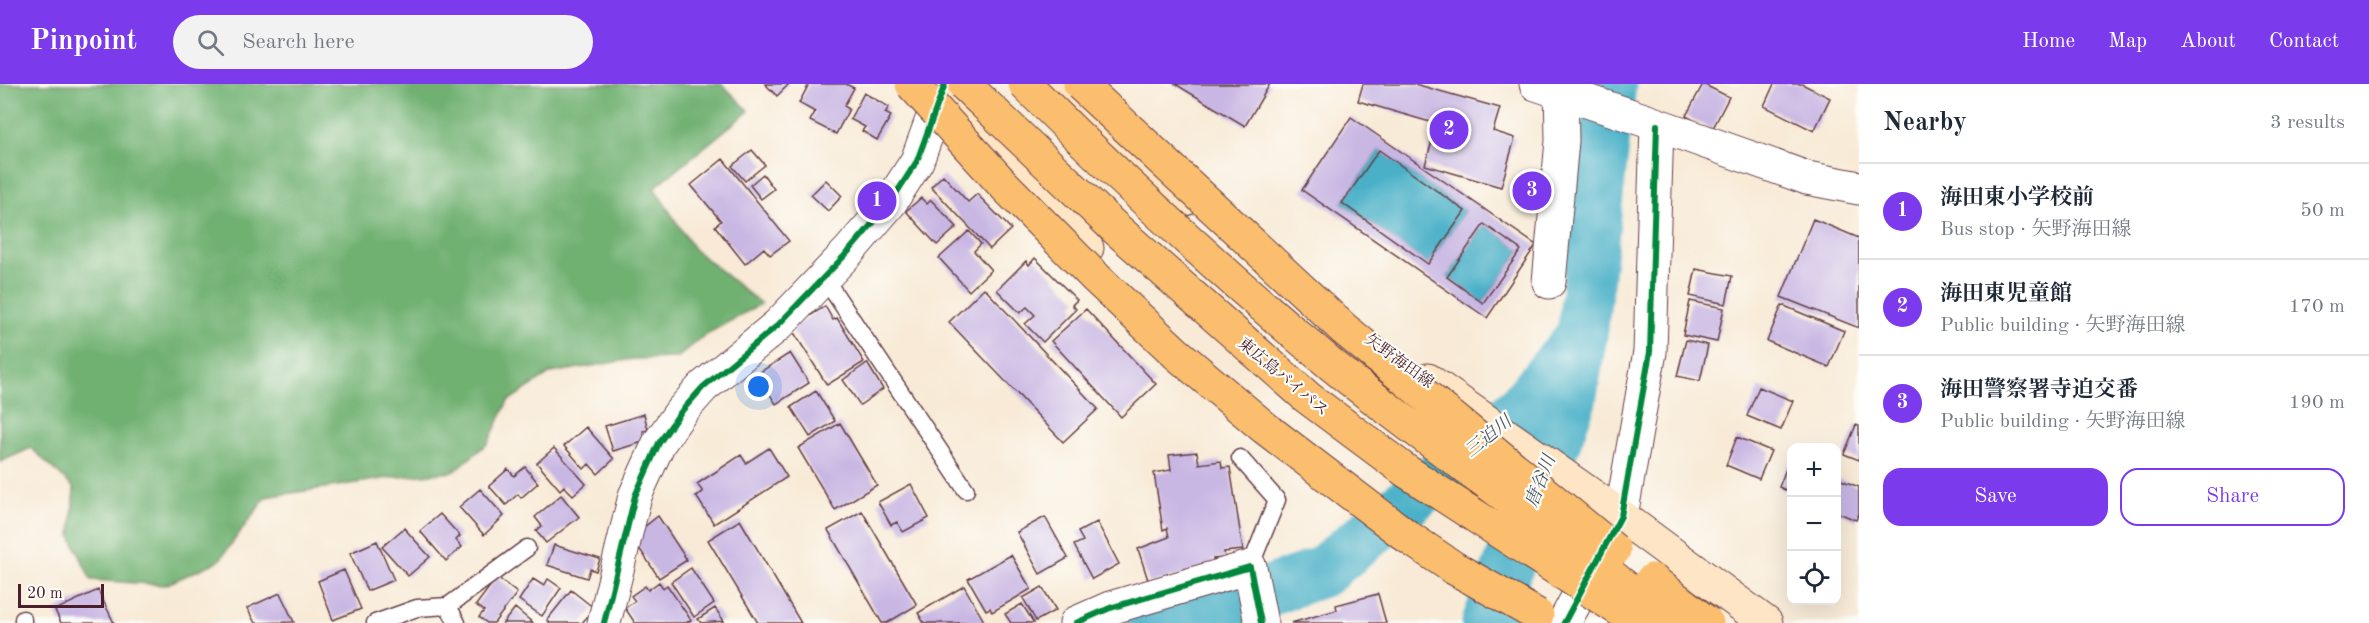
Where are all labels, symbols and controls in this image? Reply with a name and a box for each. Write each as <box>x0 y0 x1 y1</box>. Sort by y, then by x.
search box <box>173 15 593 69</box>
icon: search <box>194 26 227 59</box>
text: Pinpoint <box>30 28 137 56</box>
text: Search here <box>242 31 355 53</box>
text: Home <box>2022 31 2075 52</box>
text: Map <box>2108 31 2147 52</box>
text: About <box>2180 31 2236 52</box>
text: Contact <box>2269 31 2339 52</box>
pin: 2 <box>1430 108 1468 152</box>
text: Nearby <box>1883 110 1967 136</box>
text: 3 results <box>2270 113 2345 133</box>
pin: 3 <box>1512 168 1552 214</box>
pin: 1 <box>858 178 896 224</box>
text: 海田東小学校前 <box>1940 187 2094 209</box>
text: 1 <box>1897 201 1908 221</box>
text: 50 m <box>2300 201 2345 221</box>
text: Bus stop · 矢野海田線 <box>1940 220 2132 240</box>
text: 海田東児童館 <box>1940 283 2072 305</box>
text: 2 <box>1897 297 1908 317</box>
text: 170 m <box>2289 297 2345 317</box>
text: Public building · 矢野海田線 <box>1940 316 2186 336</box>
street label: 矢野海田線 <box>1362 330 1437 392</box>
street label: 東広島バイパス <box>1235 334 1332 420</box>
your location <box>744 372 773 401</box>
text: 海田警察署寺迫交番 <box>1940 379 2138 401</box>
text: 3 <box>1897 393 1908 413</box>
text: 190 m <box>2289 393 2345 413</box>
water label: 三迫川 <box>1461 410 1517 461</box>
text: Public building · 矢野海田線 <box>1940 412 2186 432</box>
map controls <box>1787 443 1841 605</box>
button: + <box>1787 443 1841 497</box>
water label: 唐谷川 <box>1521 450 1560 510</box>
button: Save <box>1883 468 2108 526</box>
button: Share <box>2120 468 2345 526</box>
button: − <box>1787 497 1841 551</box>
button: locate <box>1787 551 1841 605</box>
scale bar <box>18 581 104 608</box>
text: 20 m <box>27 586 63 602</box>

